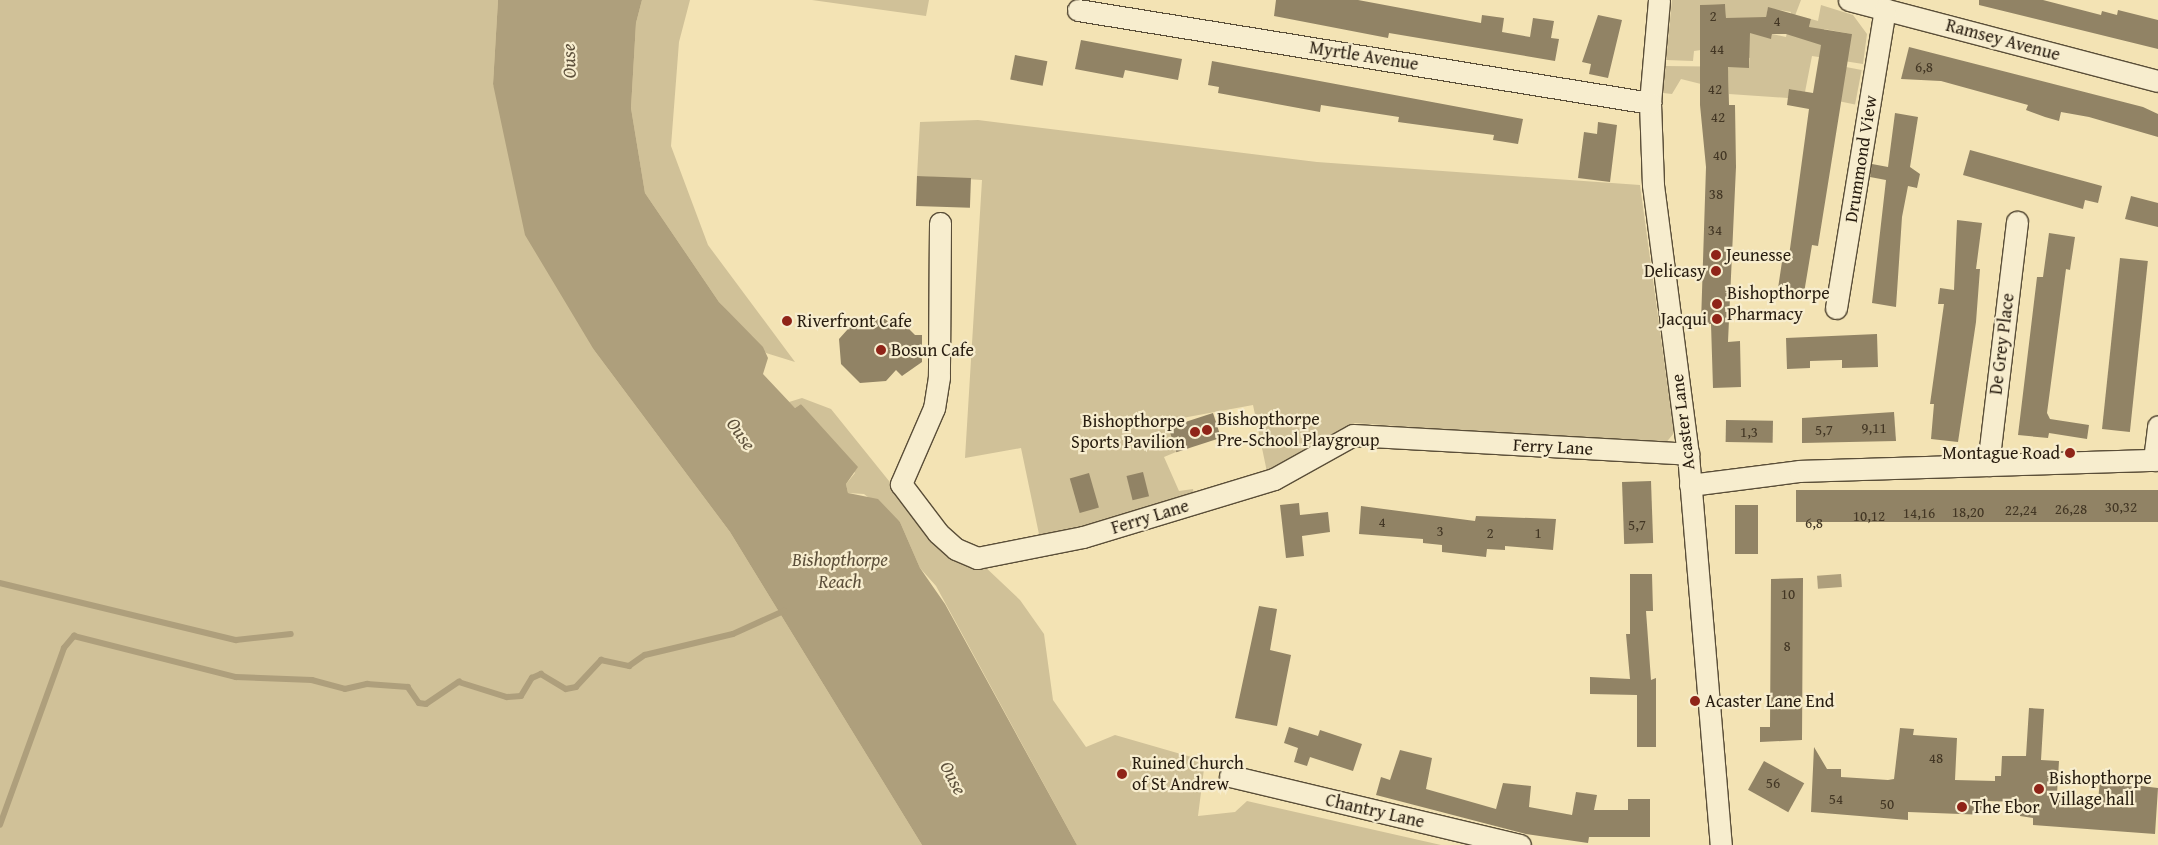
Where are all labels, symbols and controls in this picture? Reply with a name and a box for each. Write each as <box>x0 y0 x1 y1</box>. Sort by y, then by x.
house number: 2 <box>1709 7 1717 25</box>
house number: 4 <box>1773 12 1781 30</box>
street label: Ramsey Avenue <box>1944 14 2062 66</box>
street label: Myrtle Avenue <box>1308 37 1420 75</box>
house number: 44 <box>1710 40 1724 58</box>
water label: Ouse <box>557 43 581 79</box>
house number: 6,8 <box>1915 58 1933 76</box>
house number: 42 <box>1708 80 1722 98</box>
street label: Drummond View <box>1840 94 1882 224</box>
house number: 42 <box>1711 108 1725 126</box>
house number: 40 <box>1713 146 1727 164</box>
house number: 38 <box>1709 185 1723 203</box>
house number: 34 <box>1708 221 1722 239</box>
place label: Jeunesse <box>1726 244 1791 266</box>
marker: Jeunesse <box>1710 249 1722 261</box>
place label: Delicasy <box>1644 260 1706 282</box>
marker: Delicasy <box>1710 265 1722 277</box>
place label: Bishopthorpe Pharmacy <box>1727 283 1830 326</box>
street label: De Grey Place <box>1985 292 2019 396</box>
marker: Bishopthorpe Pharmacy <box>1711 298 1723 310</box>
place label: Jacqui <box>1661 308 1707 330</box>
place label: Riverfront Cafe <box>797 310 912 332</box>
marker: Jacqui <box>1711 313 1723 325</box>
marker: Riverfront Cafe <box>781 315 793 327</box>
place label: Bosun Cafe <box>891 339 974 361</box>
marker: Bosun Cafe <box>875 344 887 356</box>
street label: Acaster Lane <box>1666 373 1700 471</box>
place label: Bishopthorpe Pre-School Playgroup <box>1217 409 1379 452</box>
place label: Bishopthorpe Sports Pavilion <box>1071 411 1185 454</box>
water label: Ouse <box>722 413 760 455</box>
house number: 9,11 <box>1861 419 1887 437</box>
house number: 5,7 <box>1815 421 1833 439</box>
house number: 1,3 <box>1740 423 1758 441</box>
marker: Bishopthorpe Pre-School Playgroup <box>1201 424 1213 436</box>
marker: Bishopthorpe Sports Pavilion <box>1189 426 1201 438</box>
street label: Ferry Lane <box>1512 434 1594 460</box>
place label: Montague Road <box>1942 442 2060 464</box>
marker: Montague Road <box>2064 447 2076 459</box>
street label: Ferry Lane <box>1109 495 1191 539</box>
house number: 30,32 <box>2105 498 2137 516</box>
house number: 26,28 <box>2055 500 2087 518</box>
house number: 22,24 <box>2005 501 2037 519</box>
house number: 18,20 <box>1952 503 1984 521</box>
house number: 14,16 <box>1903 504 1935 522</box>
house number: 10,12 <box>1853 507 1885 525</box>
house number: 4 <box>1378 513 1386 531</box>
house number: 6,8 <box>1805 514 1823 532</box>
house number: 5,7 <box>1628 516 1646 534</box>
house number: 3 <box>1436 522 1444 540</box>
house number: 2 <box>1486 524 1494 542</box>
house number: 1 <box>1534 524 1542 542</box>
water label: Bishopthorpe Reach <box>792 549 888 593</box>
house number: 10 <box>1781 585 1795 603</box>
house number: 8 <box>1783 637 1791 655</box>
place label: Acaster Lane End <box>1705 690 1834 712</box>
marker: Acaster Lane End <box>1689 695 1701 707</box>
house number: 48 <box>1929 749 1943 767</box>
place label: Ruined Church of St Andrew <box>1132 753 1244 796</box>
water label: Ouse <box>935 757 971 799</box>
marker: Ruined Church of St Andrew <box>1116 768 1128 780</box>
place label: Bishopthorpe Village hall <box>2049 768 2152 811</box>
house number: 56 <box>1766 774 1780 792</box>
marker: Bishopthorpe Village hall <box>2033 783 2045 795</box>
street label: Chantry Lane <box>1323 789 1427 833</box>
house number: 54 <box>1829 790 1843 808</box>
house number: 50 <box>1880 795 1894 813</box>
place label: The Ebor <box>1972 796 2040 818</box>
marker: The Ebor <box>1956 801 1968 813</box>

